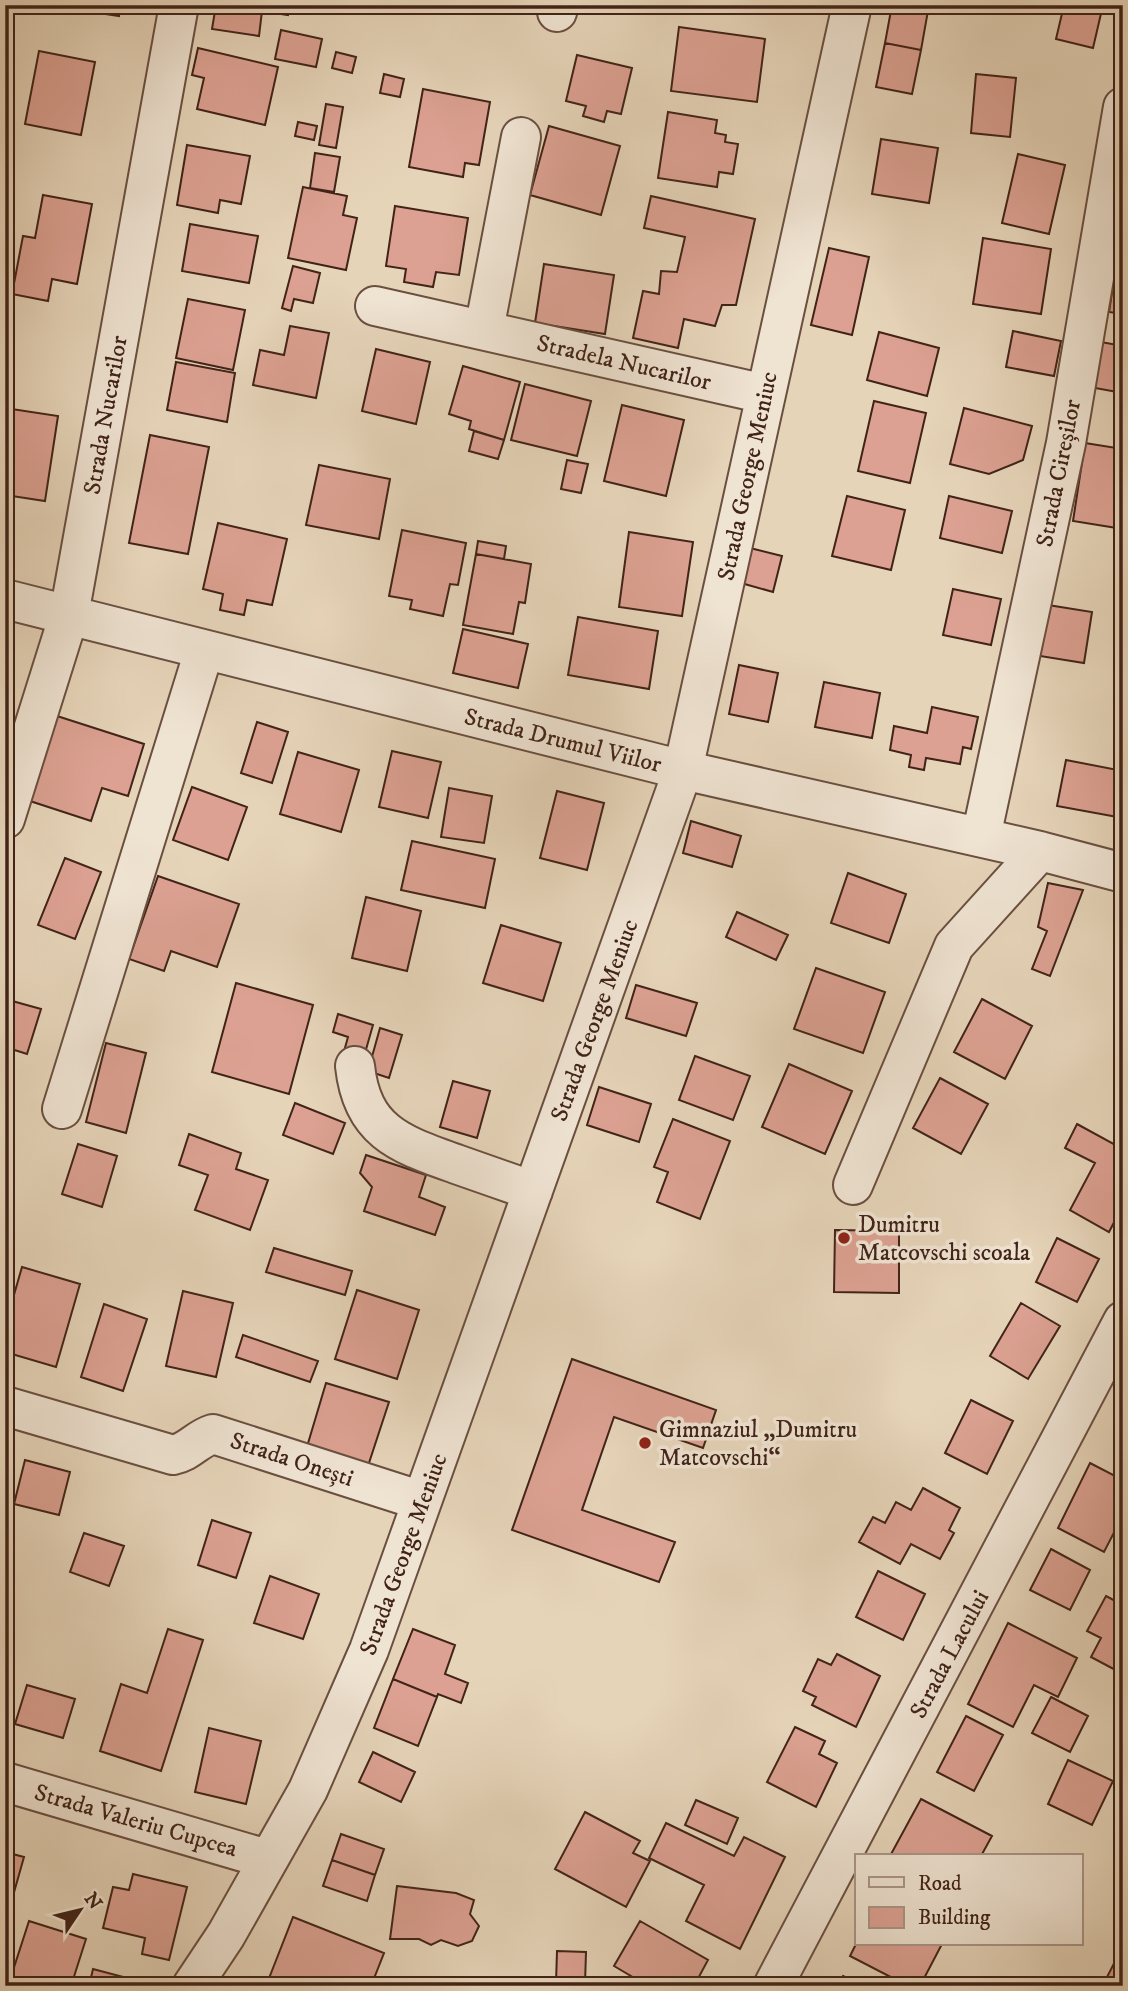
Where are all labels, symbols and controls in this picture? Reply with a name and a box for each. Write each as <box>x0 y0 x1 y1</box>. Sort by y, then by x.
street label: Stradela Nucarilor <box>534 328 714 398</box>
street label: Strada Nucarilor <box>77 333 135 497</box>
street label: Strada George Meniuc <box>711 369 785 583</box>
street label: Strada Cireșilor <box>1030 397 1088 549</box>
street label: Strada Drumul Viilor <box>461 702 664 780</box>
street label: Strada George Meniuc <box>544 915 645 1125</box>
place label: Dumitru Matcovschi scoala <box>858 1210 1031 1268</box>
marker: Dumitru Matcovschi scoala <box>836 1230 852 1246</box>
place label: Gimnaziul „Dumitru Matcovschi“ <box>659 1415 857 1473</box>
street label: Strada Onești <box>226 1426 357 1494</box>
marker: Gimnaziul „Dumitru Matcovschi“ <box>637 1435 653 1451</box>
street label: Strada George Meniuc <box>353 1449 454 1659</box>
street label: Strada Lacului <box>904 1585 996 1724</box>
street label: Strada Valeriu Cupcea <box>31 1778 241 1864</box>
legend <box>855 1854 1082 1946</box>
text: Road <box>918 1871 962 1897</box>
north arrow <box>46 1876 116 1946</box>
text: N <box>79 1888 107 1914</box>
text: Building <box>918 1905 991 1931</box>

